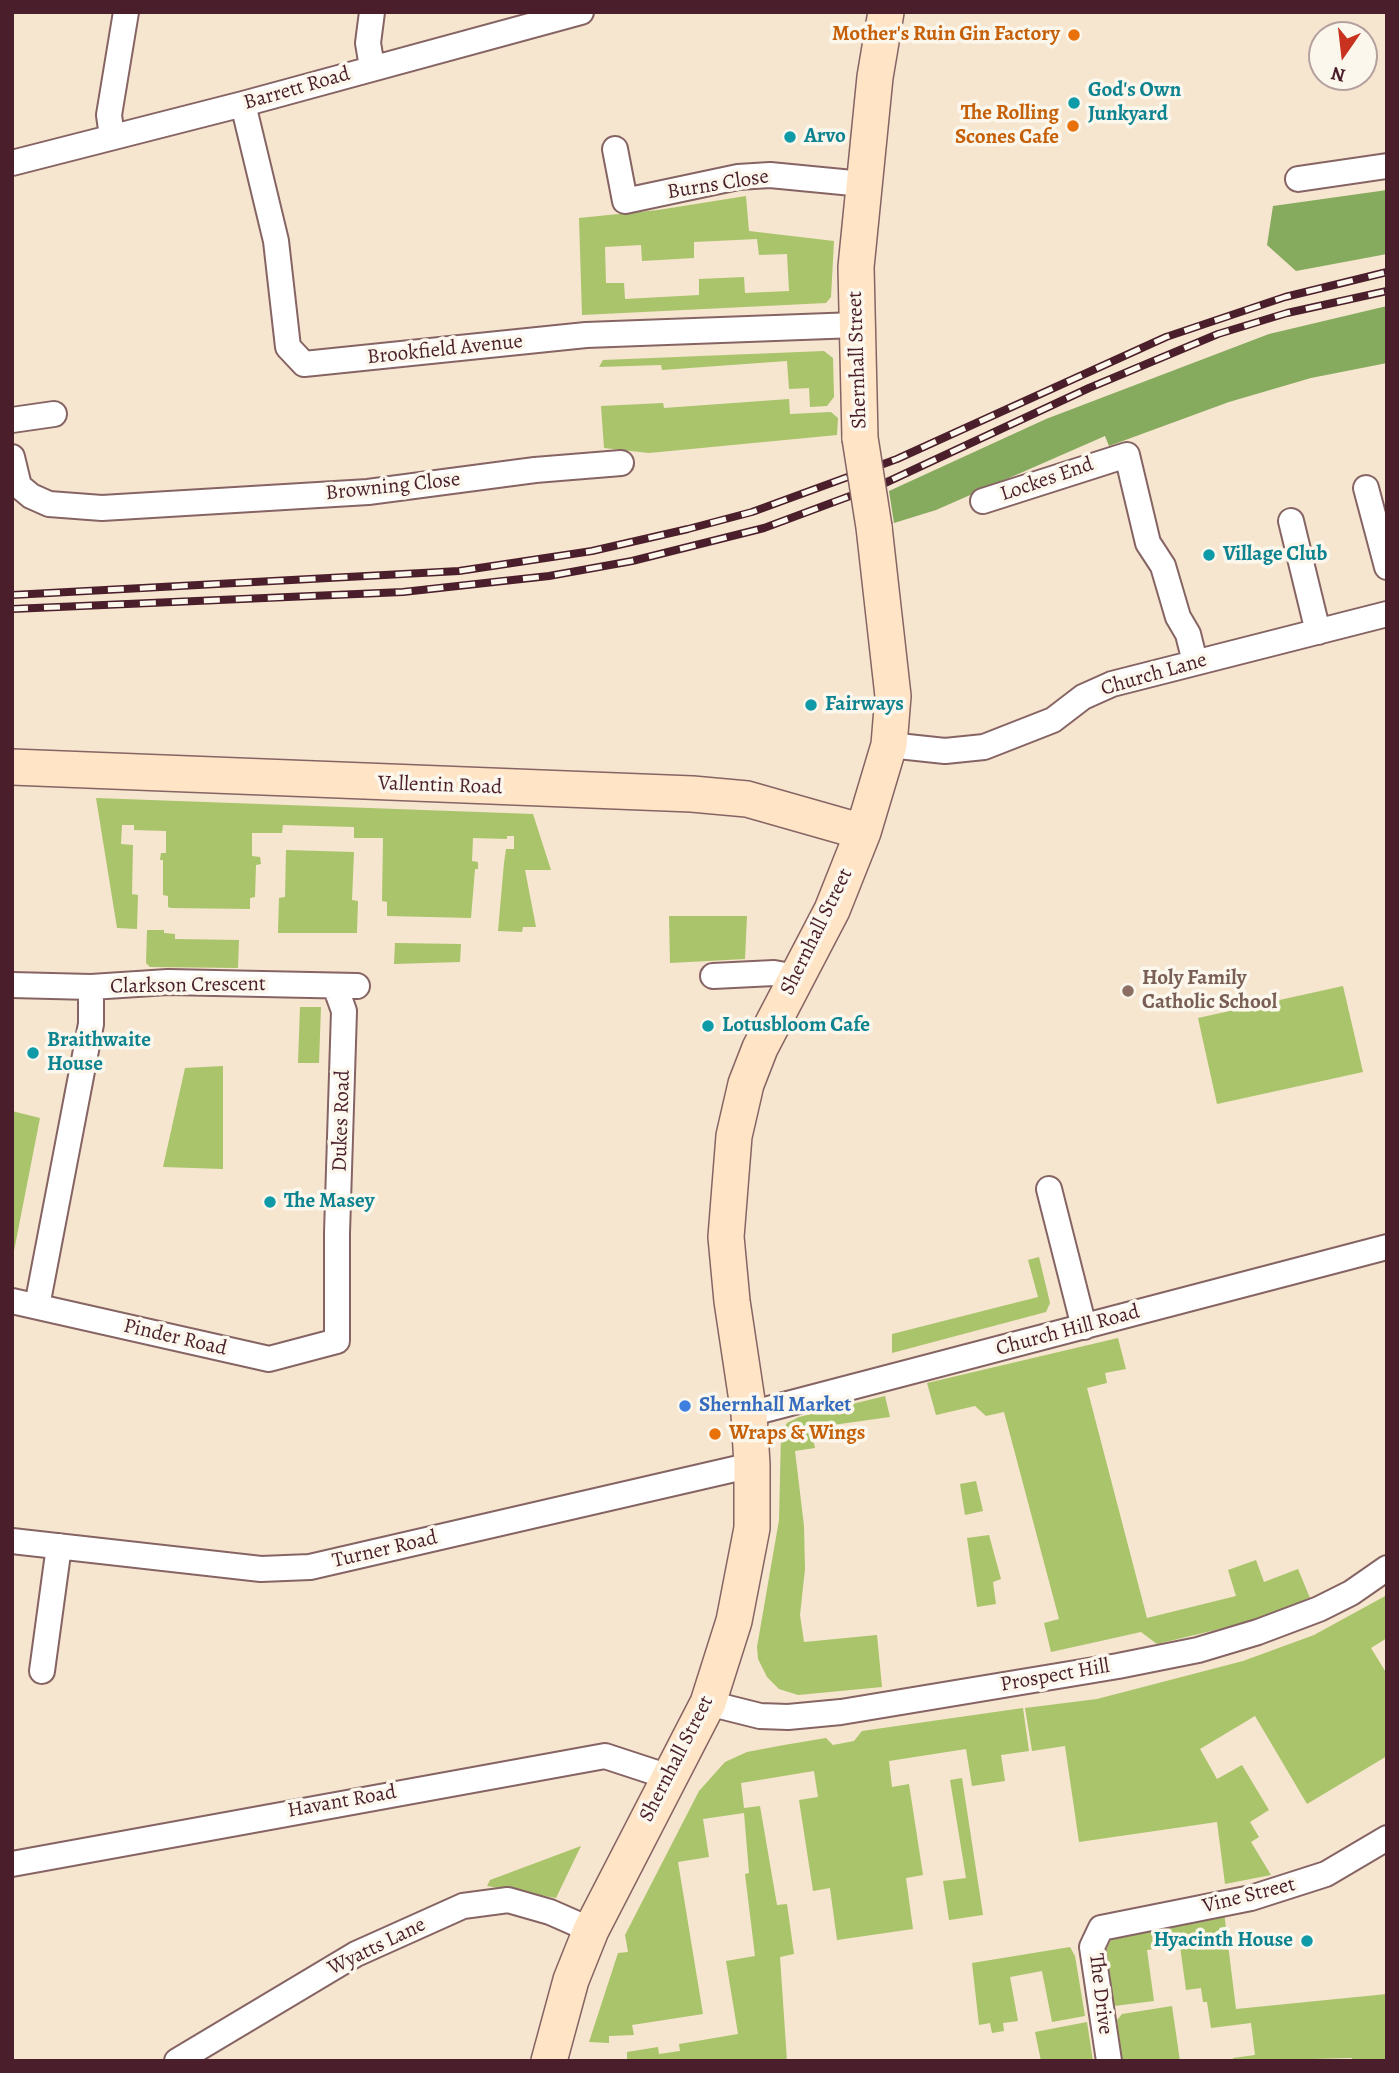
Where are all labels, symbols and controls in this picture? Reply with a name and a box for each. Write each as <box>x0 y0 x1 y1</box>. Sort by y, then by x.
north arrow <box>1308 21 1378 91</box>
place label: Mother's Ruin Gin Factory <box>832 22 1060 48</box>
marker: Mother's Ruin Gin Factory <box>1066 27 1082 43</box>
text: N <box>1329 60 1348 89</box>
street label: Barrett Road <box>241 62 353 116</box>
place label: God's Own Junkyard <box>1088 78 1181 128</box>
marker: God's Own Junkyard <box>1066 95 1082 111</box>
place label: The Rolling Scones Cafe <box>955 101 1059 151</box>
marker: The Rolling Scones Cafe <box>1065 118 1081 134</box>
place label: Arvo <box>804 124 846 150</box>
marker: Arvo <box>782 129 798 145</box>
street label: Burns Close <box>665 165 771 205</box>
street label: Shernhall Street <box>843 291 873 429</box>
street label: Brookfield Avenue <box>366 329 524 371</box>
street label: Lockes End <box>997 452 1097 508</box>
street label: Browning Close <box>324 467 462 507</box>
place label: Village Club <box>1223 542 1327 568</box>
marker: Village Club <box>1201 547 1217 563</box>
street label: Church Lane <box>1098 648 1210 702</box>
place label: Fairways <box>825 692 904 718</box>
marker: Fairways <box>803 697 819 713</box>
street label: Vallentin Road <box>377 771 503 801</box>
street label: Shernhall Street <box>775 864 859 1000</box>
place label: Holy Family Catholic School <box>1142 966 1277 1016</box>
street label: Clarkson Crescent <box>110 972 266 1000</box>
marker: Holy Family Catholic School <box>1120 983 1136 999</box>
place label: Lotusbloom Cafe <box>722 1013 870 1039</box>
marker: Lotusbloom Cafe <box>700 1018 716 1034</box>
place label: Braithwaite House <box>47 1028 151 1078</box>
marker: Braithwaite House <box>25 1045 41 1061</box>
street label: Dukes Road <box>328 1070 356 1172</box>
place label: The Masey <box>284 1189 375 1215</box>
marker: The Masey <box>262 1194 278 1210</box>
street label: Church Hill Road <box>993 1300 1143 1362</box>
street label: Pinder Road <box>121 1314 229 1362</box>
place label: Shernhall Market <box>699 1393 851 1419</box>
marker: Shernhall Market <box>677 1398 693 1414</box>
place label: Wraps & Wings <box>729 1421 865 1447</box>
marker: Wraps & Wings <box>707 1426 723 1442</box>
street label: Turner Road <box>330 1526 440 1574</box>
street label: Prospect Hill <box>998 1654 1112 1698</box>
street label: Shernhall Street <box>634 1692 720 1826</box>
street label: Havant Road <box>286 1780 398 1824</box>
street label: Vine Street <box>1200 1872 1298 1920</box>
street label: Wyatts Lane <box>324 1913 430 1981</box>
place label: Hyacinth House <box>1153 1928 1293 1954</box>
marker: Hyacinth House <box>1299 1933 1315 1949</box>
street label: The Drive <box>1083 1952 1117 2036</box>

